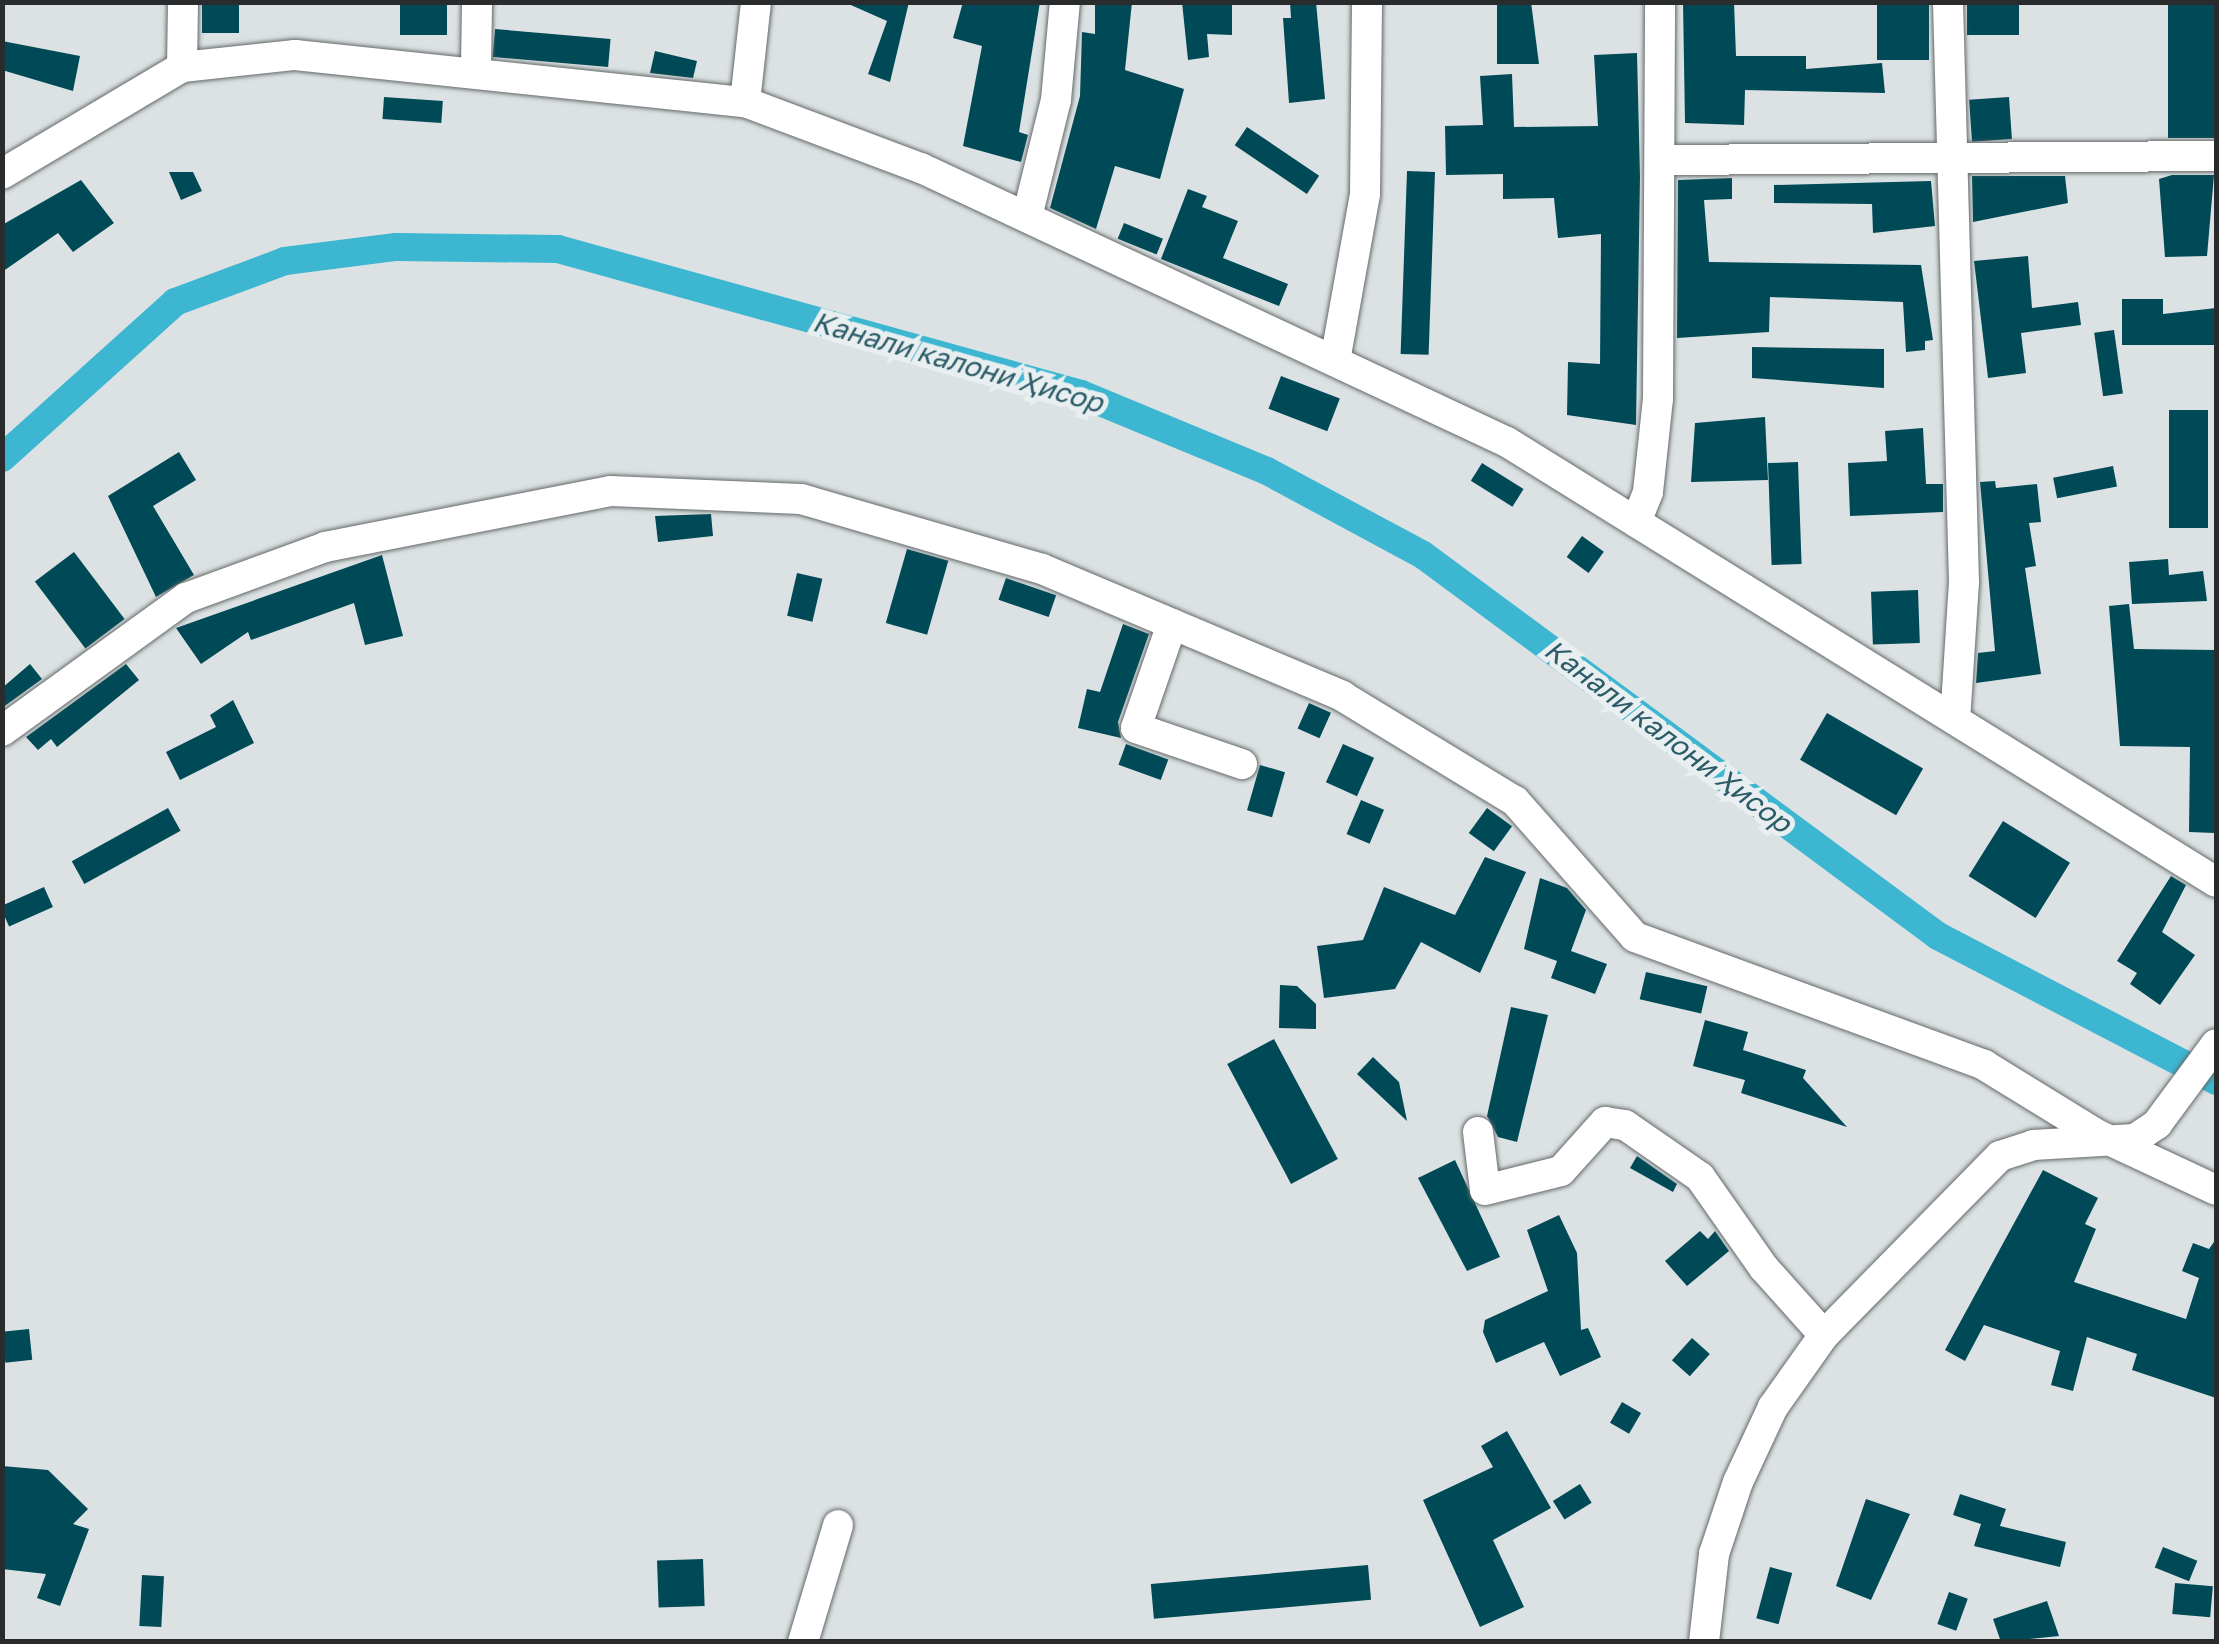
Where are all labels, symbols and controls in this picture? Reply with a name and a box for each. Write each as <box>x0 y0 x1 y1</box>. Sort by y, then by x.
water label: Канали калони Ҳисор <box>809 305 1107 419</box>
water label: Канали калони Ҳисор <box>1538 632 1798 840</box>

